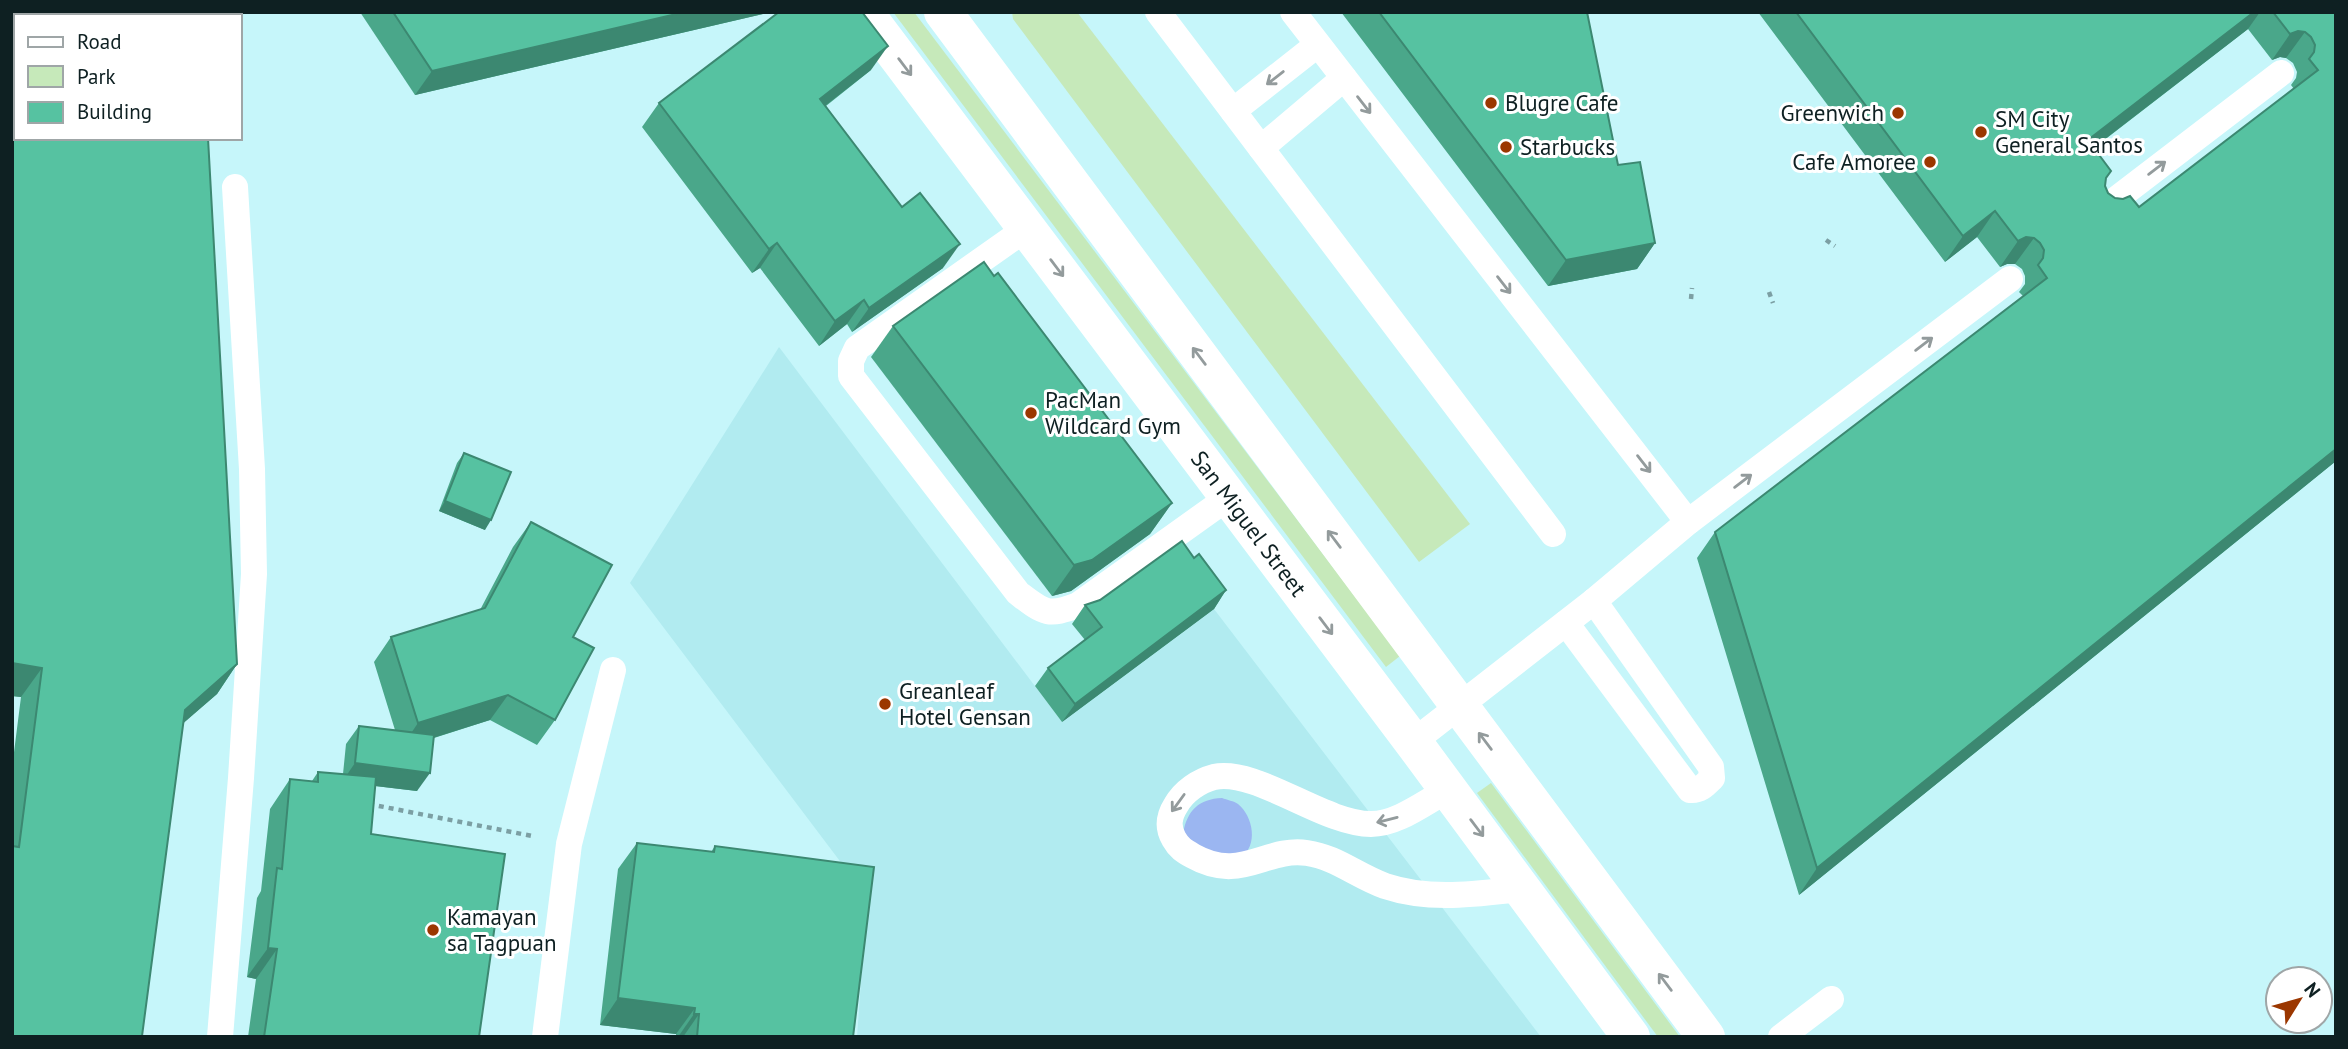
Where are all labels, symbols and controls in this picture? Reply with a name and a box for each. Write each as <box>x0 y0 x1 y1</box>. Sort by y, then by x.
legend <box>14 14 242 140</box>
text: Road <box>77 28 121 55</box>
one-way arrow <box>898 57 913 76</box>
text: Park <box>77 63 116 90</box>
one-way arrow <box>1266 71 1285 86</box>
place label: Blugre Cafe <box>1505 88 1618 117</box>
marker: Blugre Cafe <box>1483 95 1499 111</box>
one-way arrow <box>1357 96 1372 114</box>
text: Building <box>77 98 152 125</box>
place label: Greenwich <box>1780 98 1884 127</box>
place label: SM City General Santos <box>1995 104 2143 159</box>
marker: Greenwich <box>1890 105 1906 121</box>
marker: SM City General Santos <box>1973 124 1989 140</box>
place label: Starbucks <box>1520 132 1615 161</box>
marker: Starbucks <box>1498 139 1514 155</box>
place label: Cafe Amoree <box>1792 147 1916 176</box>
marker: Cafe Amoree <box>1922 154 1938 170</box>
one-way arrow <box>2147 161 2166 176</box>
one-way arrow <box>1049 258 1064 277</box>
one-way arrow <box>1497 275 1512 294</box>
one-way arrow <box>1915 336 1933 351</box>
one-way arrow <box>1191 347 1206 366</box>
place label: PacMan Wildcard Gym <box>1045 385 1181 440</box>
marker: PacMan Wildcard Gym <box>1023 405 1039 421</box>
street label: San Miguel Street <box>1185 445 1313 602</box>
one-way arrow <box>1636 455 1651 473</box>
one-way arrow <box>1733 473 1751 488</box>
one-way arrow <box>1327 530 1342 549</box>
one-way arrow <box>1318 617 1333 635</box>
place label: Greanleaf Hotel Gensan <box>899 676 1031 731</box>
marker: Greanleaf Hotel Gensan <box>877 696 893 712</box>
one-way arrow <box>1477 732 1492 751</box>
one-way arrow <box>1171 793 1186 812</box>
one-way arrow <box>1377 814 1399 827</box>
one-way arrow <box>1469 818 1484 837</box>
place label: Kamayan sa Tagpuan <box>447 902 556 957</box>
marker: Kamayan sa Tagpuan <box>425 922 441 938</box>
north arrow <box>2264 965 2334 1035</box>
one-way arrow <box>1658 973 1672 992</box>
text: N <box>2299 978 2326 1002</box>

